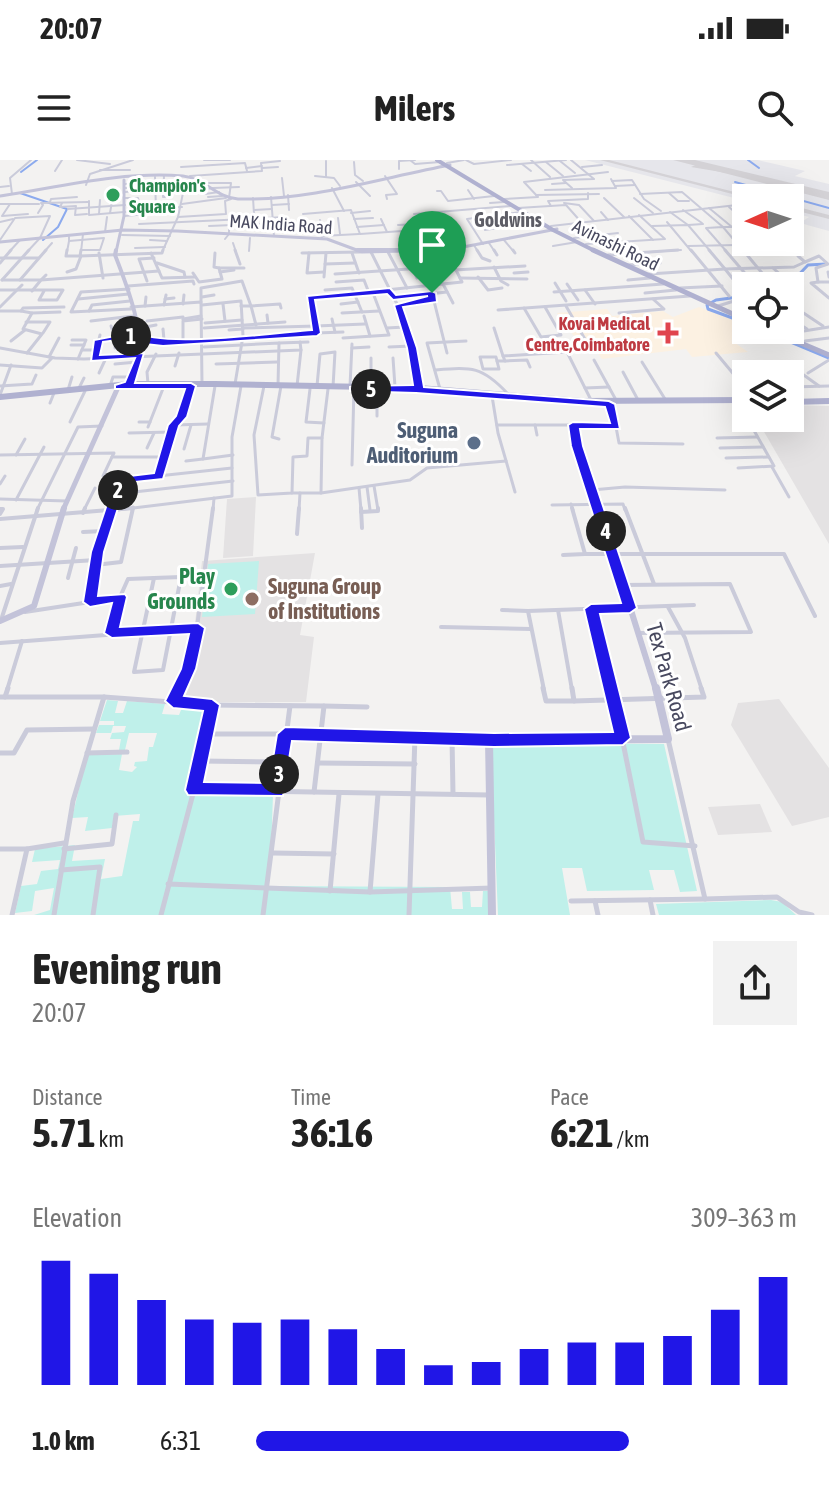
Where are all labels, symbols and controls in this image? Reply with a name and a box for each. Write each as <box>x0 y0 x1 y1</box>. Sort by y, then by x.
text: 20:07 <box>40 11 103 45</box>
icon: menu <box>32 86 76 130</box>
icon: search <box>753 86 797 130</box>
text: Milers <box>374 87 455 129</box>
place label: Champion's Square <box>129 175 207 217</box>
north arrow <box>732 184 804 256</box>
map controls <box>732 184 804 432</box>
marker: Champion's Square <box>104 186 122 204</box>
district label: Goldwins <box>474 208 542 231</box>
street label: MAK India Road <box>229 210 333 238</box>
pin <box>398 211 466 293</box>
street label: Avinashi Road <box>569 215 663 275</box>
icon: arrive <box>410 223 454 267</box>
button: locate <box>732 272 804 344</box>
place label: Kovai Medical Centre,Coimbatore <box>526 313 650 355</box>
pin: 1 <box>111 316 151 356</box>
marker: Kovai Medical Centre,Coimbatore <box>657 322 679 344</box>
text: 1 <box>126 323 136 349</box>
button: layers <box>732 360 804 432</box>
pin: 5 <box>351 369 391 409</box>
text: 5 <box>366 376 376 402</box>
place label: Suguna Auditorium <box>366 417 458 468</box>
marker: Suguna Auditorium <box>465 434 483 452</box>
pin: 2 <box>98 470 138 510</box>
text: 2 <box>113 477 123 503</box>
pin: 4 <box>586 511 626 551</box>
text: 4 <box>601 518 611 544</box>
place label: Play Grounds <box>147 563 215 614</box>
place label: Suguna Group of Institutions <box>268 573 381 624</box>
marker: Play Grounds <box>222 580 240 598</box>
marker: Suguna Group of Institutions <box>243 590 261 608</box>
street label: Tex Park Road <box>641 620 697 734</box>
pin: 3 <box>259 754 299 794</box>
text: 3 <box>274 761 284 787</box>
button: share <box>713 941 797 1025</box>
text: Evening run <box>32 943 222 993</box>
text: 20:07 <box>32 998 87 1028</box>
text: Distance <box>32 1084 103 1110</box>
text: Time <box>291 1084 331 1110</box>
text: Pace <box>550 1084 589 1110</box>
text: 5.71 <box>32 1110 96 1155</box>
text: 36:16 <box>291 1110 373 1155</box>
text: 6:21 <box>550 1110 614 1155</box>
text: km <box>96 1126 124 1152</box>
text: /km <box>614 1126 650 1152</box>
text: Elevation <box>32 1203 122 1233</box>
text: 309–363 m <box>691 1203 797 1233</box>
text: 1.0 km <box>32 1426 95 1456</box>
text: 6:31 <box>160 1426 201 1456</box>

